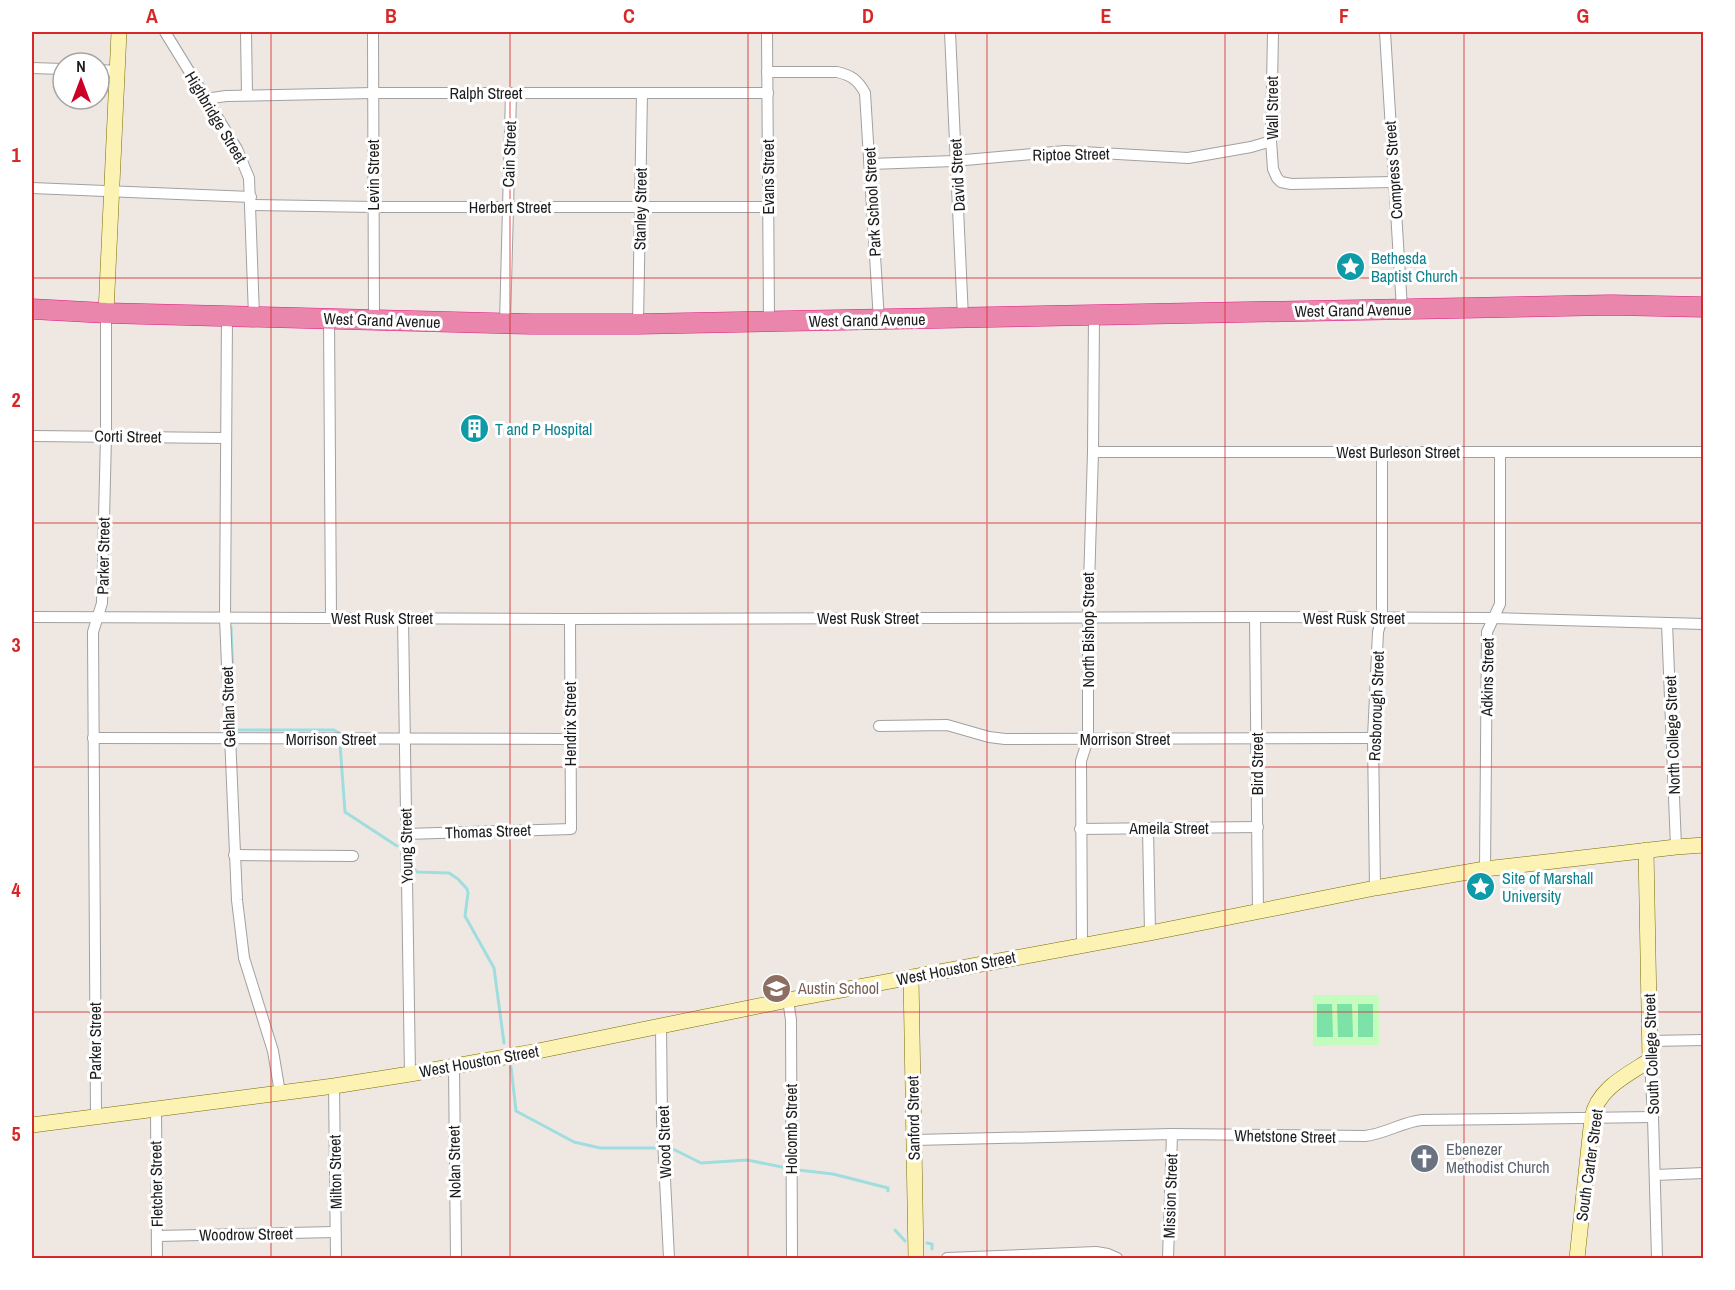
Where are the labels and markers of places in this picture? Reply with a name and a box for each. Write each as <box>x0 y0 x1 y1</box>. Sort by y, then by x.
place label: Bethesda Baptist Church <box>1371 247 1458 287</box>
place icon: Bethesda Baptist Church <box>1334 251 1366 283</box>
building icon: T and P Hospital <box>458 413 490 445</box>
place label: T and P Hospital <box>495 418 592 440</box>
place label: Site of Marshall University <box>1502 867 1593 907</box>
place icon: Site of Marshall University <box>1465 871 1497 903</box>
school or university icon: Austin School <box>761 972 793 1004</box>
place label: Austin School <box>797 977 879 999</box>
place label: Ebenezer Methodist Church <box>1446 1138 1550 1178</box>
church icon: Ebenezer Methodist Church <box>1409 1142 1441 1174</box>

